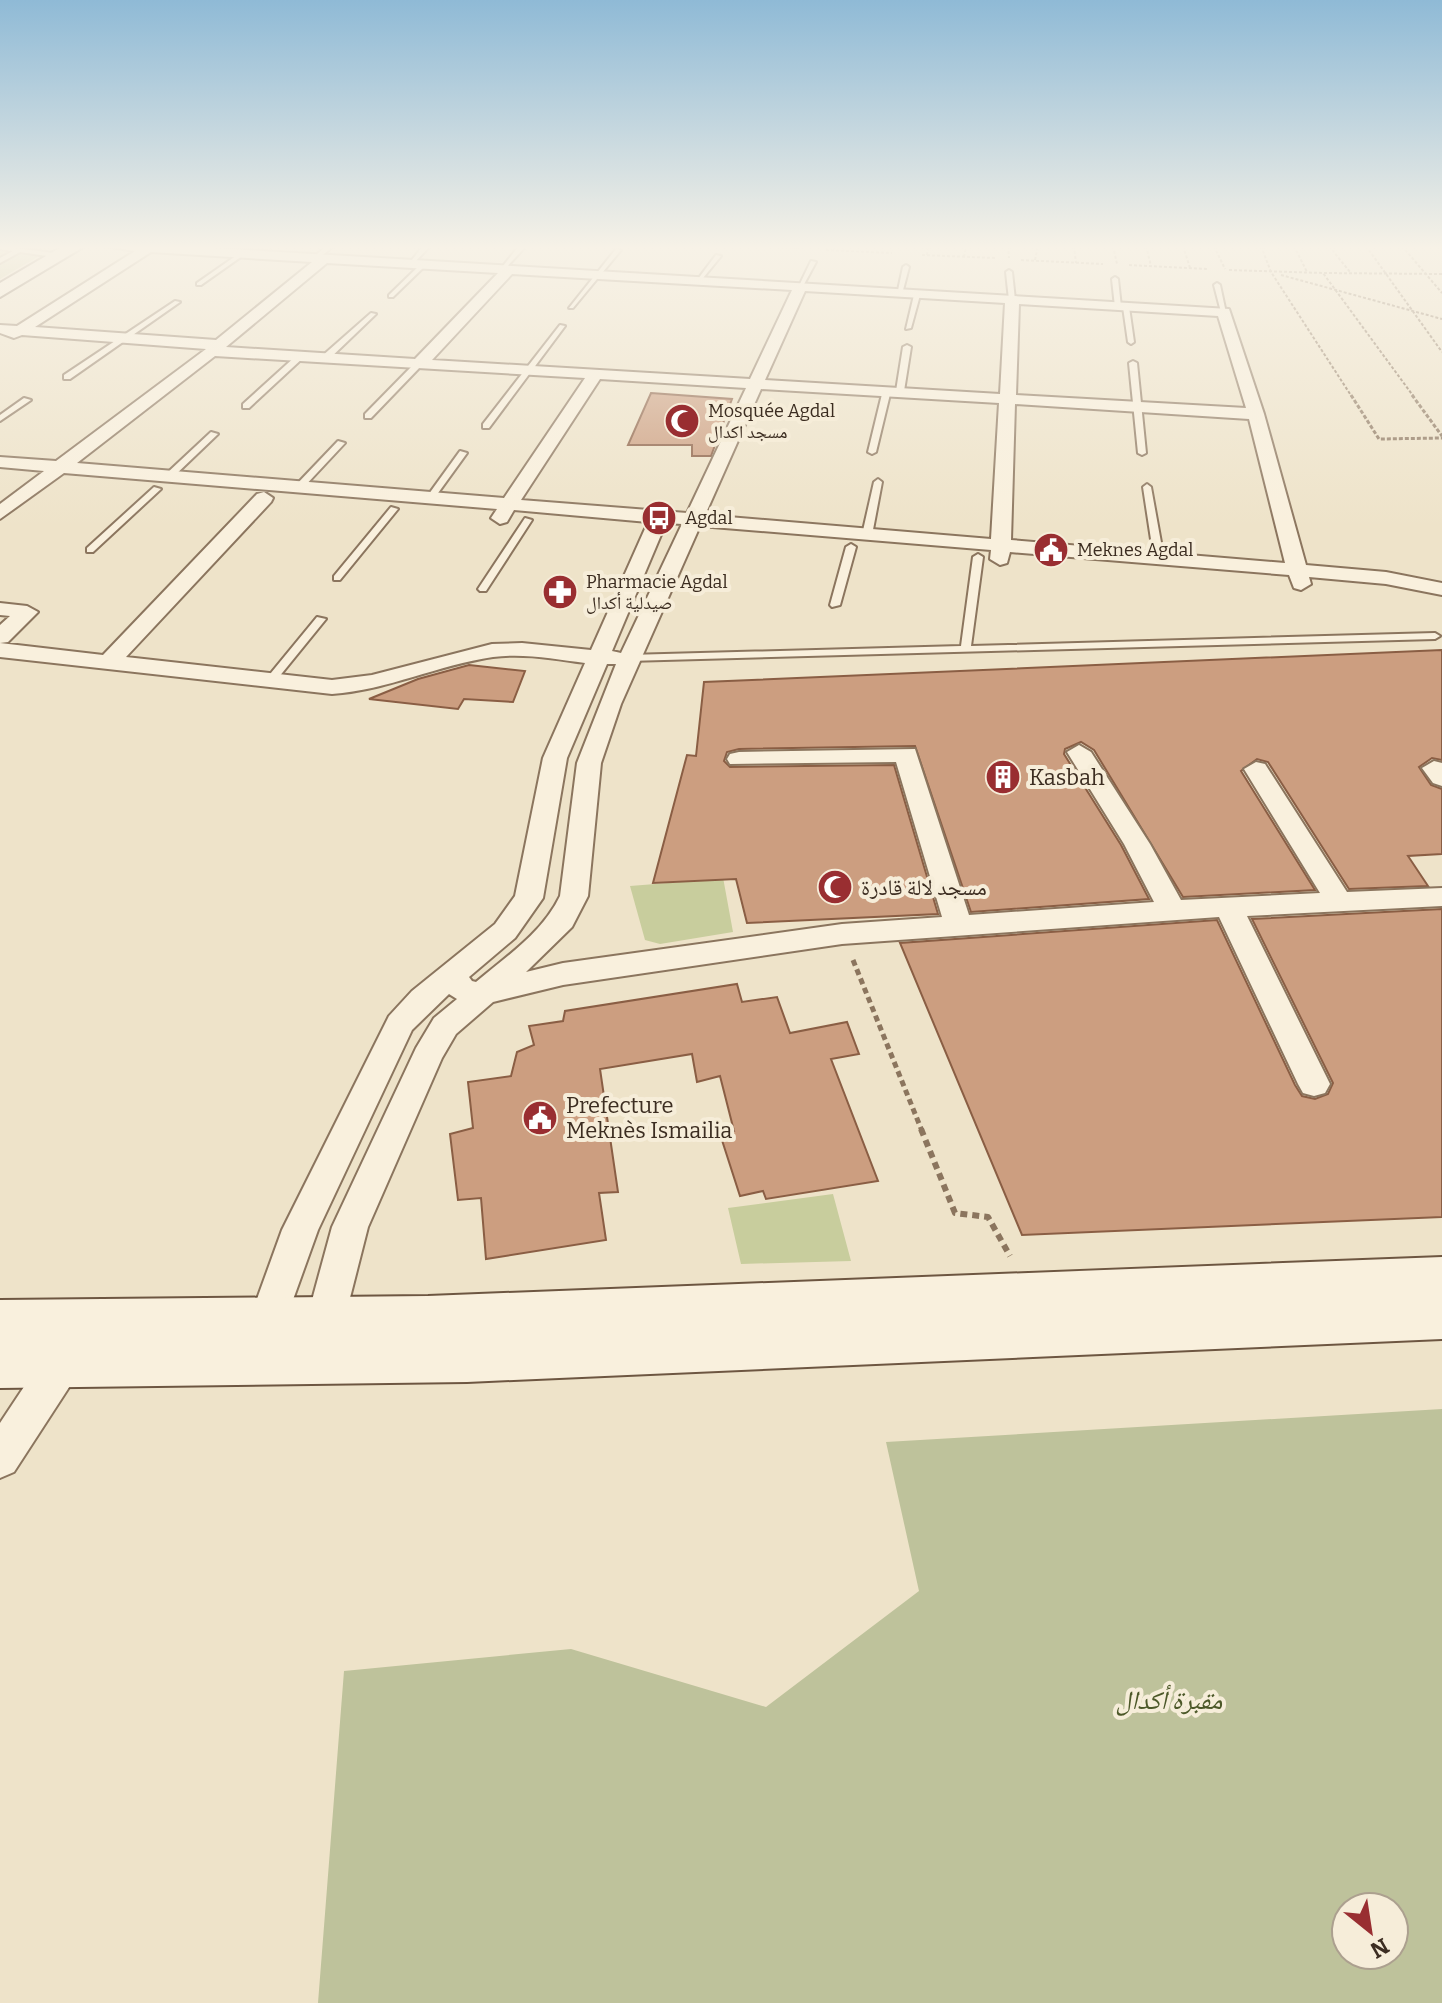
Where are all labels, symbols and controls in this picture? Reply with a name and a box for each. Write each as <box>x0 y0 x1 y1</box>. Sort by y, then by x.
place label: Mosquée Agdal مسجد اكدال <box>708 400 835 443</box>
mosque icon: Mosquée Agdal مسجد اكدال <box>663 402 701 440</box>
bus stop icon: Agdal <box>640 499 678 537</box>
place label: Agdal <box>685 507 733 529</box>
public building icon: Meknes Agdal <box>1032 531 1070 569</box>
place label: Meknes Agdal <box>1077 539 1194 561</box>
place label: Pharmacie Agdal صيدلية أكدال <box>586 571 728 614</box>
pharmacy icon: Pharmacie Agdal صيدلية أكدال <box>541 573 579 611</box>
building icon: Kasbah <box>984 758 1022 796</box>
place label: Kasbah <box>1029 764 1105 791</box>
mosque icon: مسجد لالة قادرة <box>816 868 854 906</box>
place label: مسجد لالة قادرة <box>861 874 987 901</box>
place label: Prefecture Meknès Ismailia <box>566 1092 732 1144</box>
public building icon: Prefecture Meknès Ismailia <box>521 1099 559 1137</box>
park label: مقبرة أكدال <box>1116 1684 1222 1716</box>
north arrow <box>1330 1891 1410 1971</box>
text: N <box>1366 1932 1394 1964</box>

